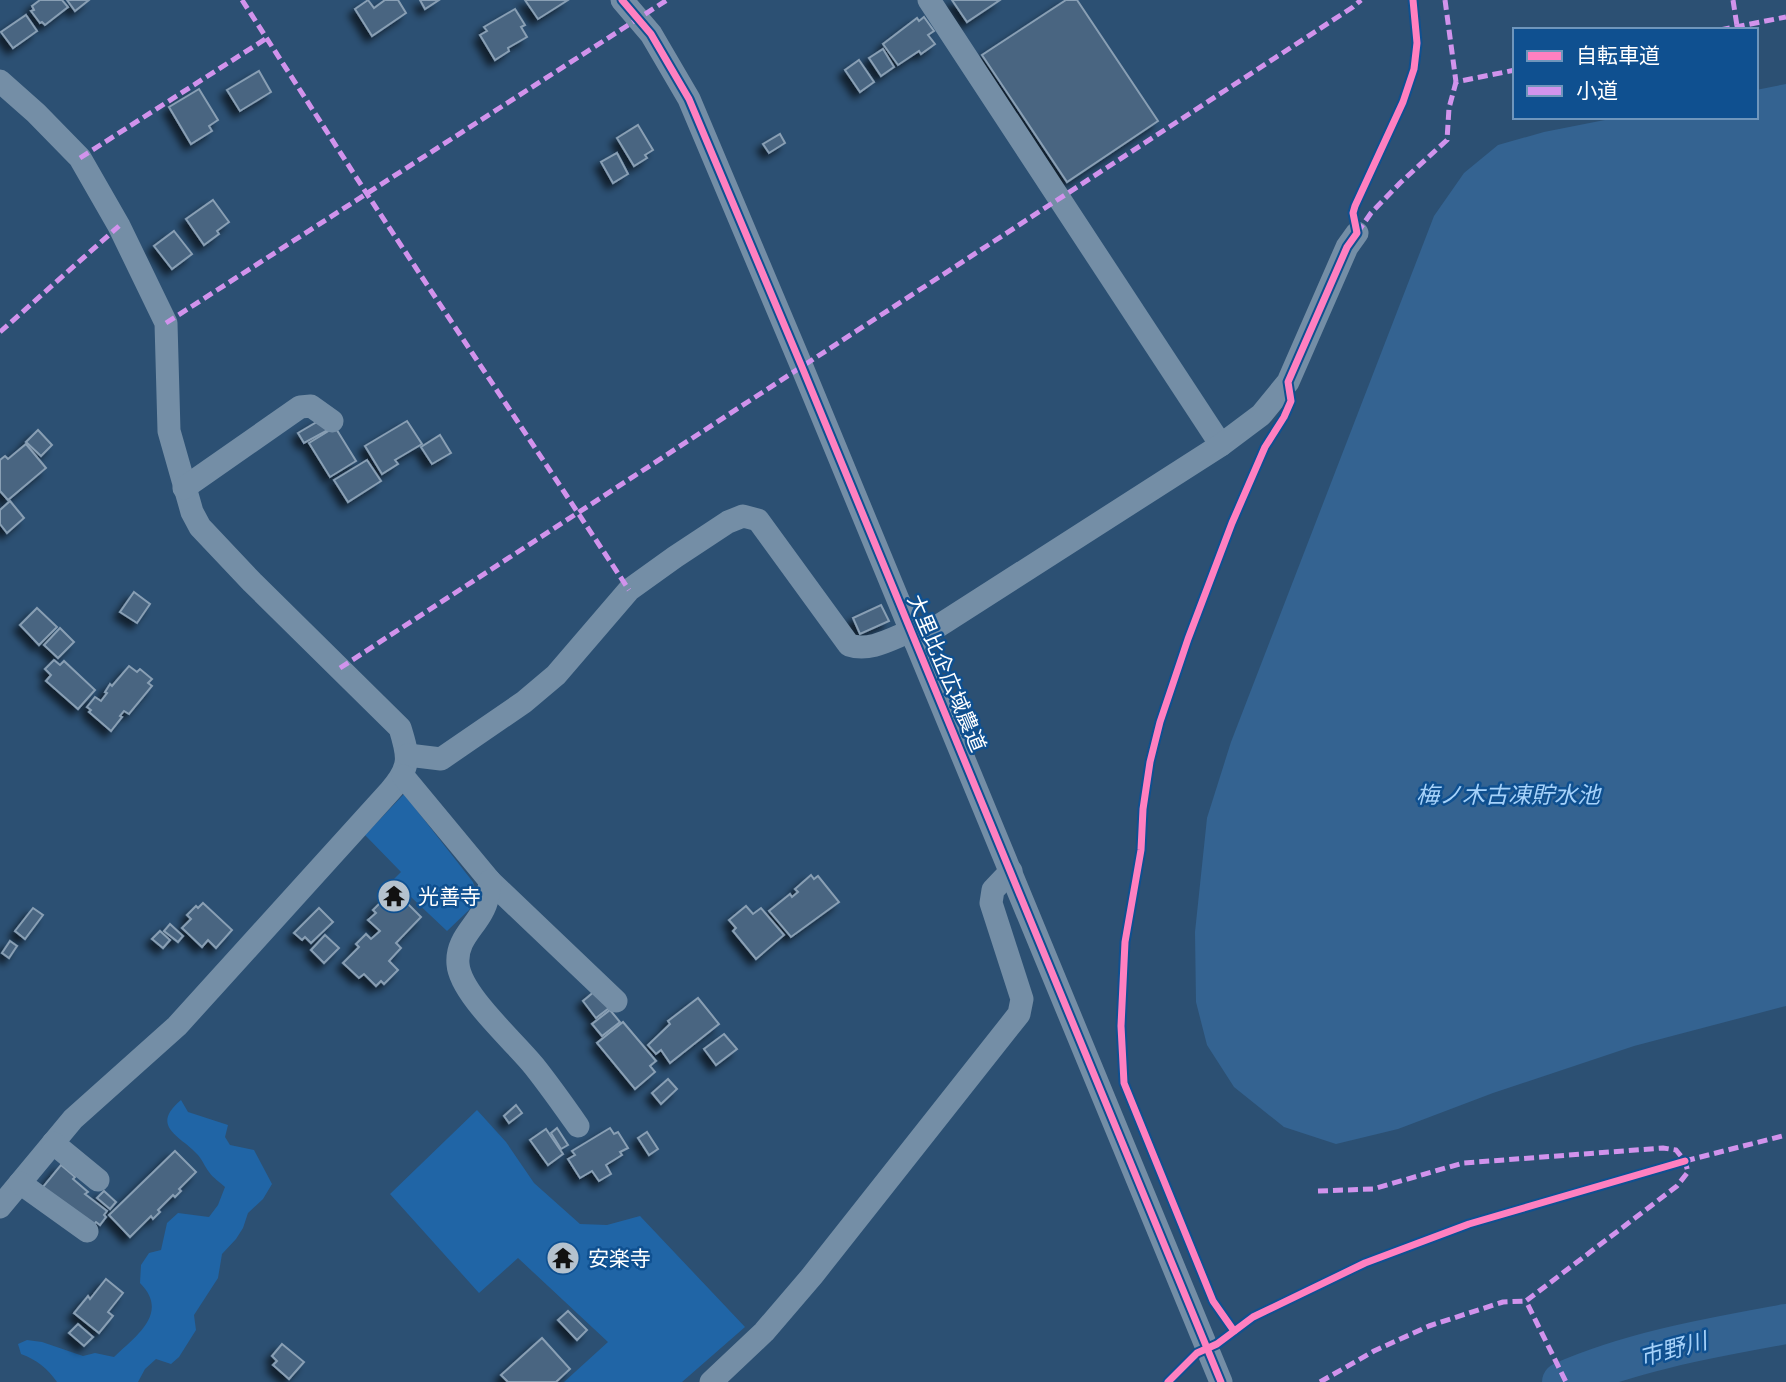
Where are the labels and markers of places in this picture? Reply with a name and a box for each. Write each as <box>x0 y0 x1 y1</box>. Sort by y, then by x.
temple icon: 光善寺 <box>375 877 413 915</box>
place label: 光善寺 <box>418 884 481 909</box>
temple icon: 安楽寺 <box>544 1239 582 1277</box>
place label: 安楽寺 <box>588 1246 651 1271</box>

